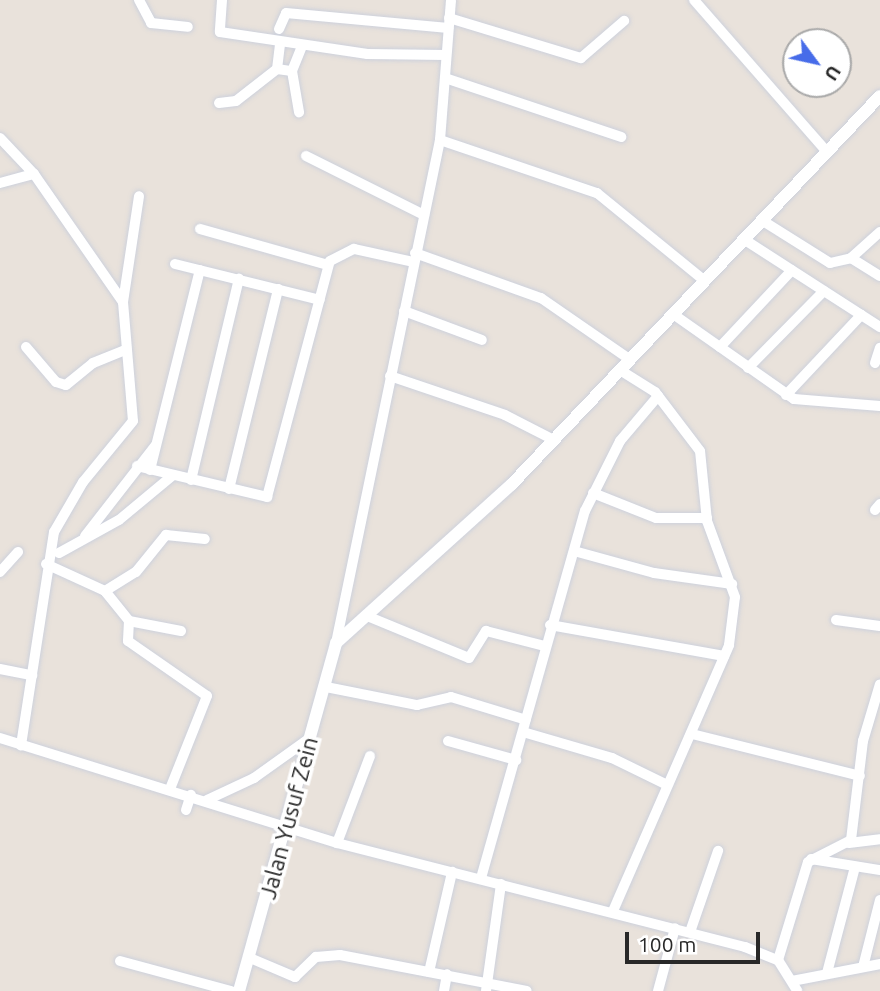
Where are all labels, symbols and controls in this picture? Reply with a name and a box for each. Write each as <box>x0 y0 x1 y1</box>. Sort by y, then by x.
north arrow <box>782 28 852 98</box>
text: U <box>820 62 846 85</box>
street label: Jalan Yusuf Zein <box>254 734 324 902</box>
scale bar <box>628 918 763 962</box>
text: 100 m <box>638 932 696 956</box>

